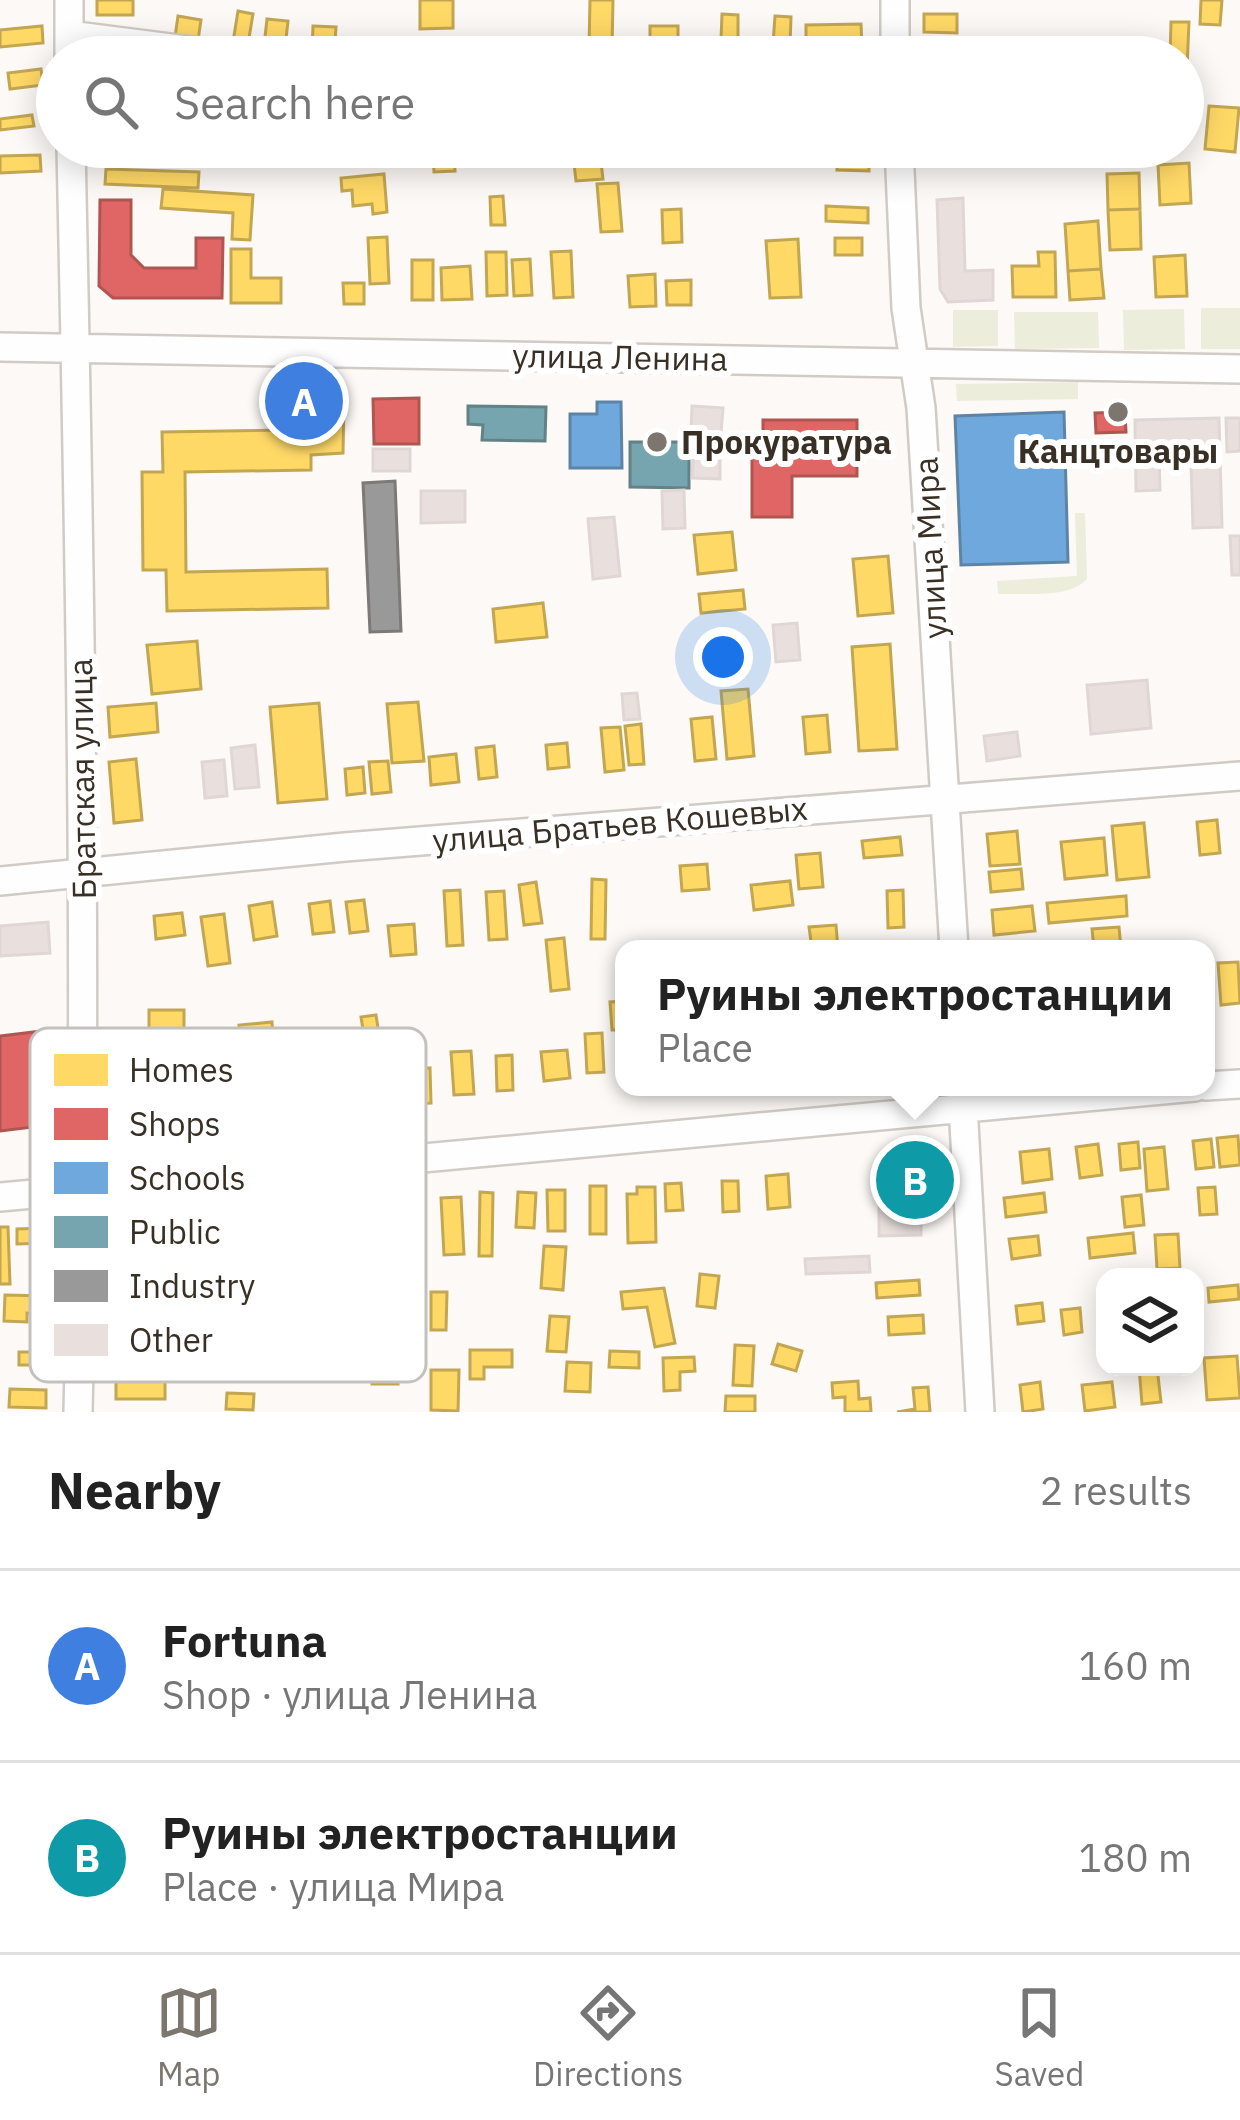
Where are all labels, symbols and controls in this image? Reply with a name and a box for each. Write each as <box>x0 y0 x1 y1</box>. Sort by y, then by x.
search box <box>36 36 1204 168</box>
icon: search <box>78 69 144 135</box>
text: Search here <box>174 73 415 131</box>
street label: улица Ленина <box>512 333 728 380</box>
pin: A <box>265 356 343 446</box>
marker: Канцтовары <box>1105 399 1131 425</box>
place label: Прокуратура <box>681 420 892 463</box>
marker: Прокуратура <box>644 429 670 455</box>
place label: Канцтовары <box>1018 429 1218 472</box>
street label: улица Мира <box>903 456 956 640</box>
your location <box>693 627 753 687</box>
street label: Братская улица <box>58 658 105 900</box>
street label: улица Братьев Кошевых <box>431 786 810 861</box>
popup <box>615 940 1215 1096</box>
text: Руины электростанции <box>657 964 1173 1022</box>
text: Place <box>657 1022 753 1073</box>
legend <box>30 1028 426 1382</box>
text: Homes <box>129 1048 234 1091</box>
text: Shops <box>129 1102 221 1145</box>
pin: B <box>876 1135 954 1225</box>
text: Schools <box>129 1156 246 1199</box>
text: Public <box>129 1210 221 1253</box>
text: Industry <box>129 1264 255 1307</box>
map controls <box>1096 1268 1204 1376</box>
button: layers <box>1096 1268 1204 1376</box>
text: Other <box>129 1318 213 1361</box>
text: Nearby <box>48 1457 221 1523</box>
text: 2 results <box>1040 1465 1192 1516</box>
text: Fortuna <box>162 1611 327 1669</box>
text: A <box>74 1640 100 1691</box>
text: 160 m <box>1079 1640 1192 1691</box>
text: Shop · улица Ленина <box>162 1669 537 1720</box>
text: Руины электростанции <box>162 1803 678 1861</box>
text: B <box>74 1832 100 1883</box>
text: 180 m <box>1079 1832 1192 1883</box>
text: Place · улица Мира <box>162 1861 504 1912</box>
tab: Map <box>156 1980 222 2095</box>
tab: Directions <box>533 1980 683 2095</box>
tab: Saved <box>995 1980 1084 2095</box>

